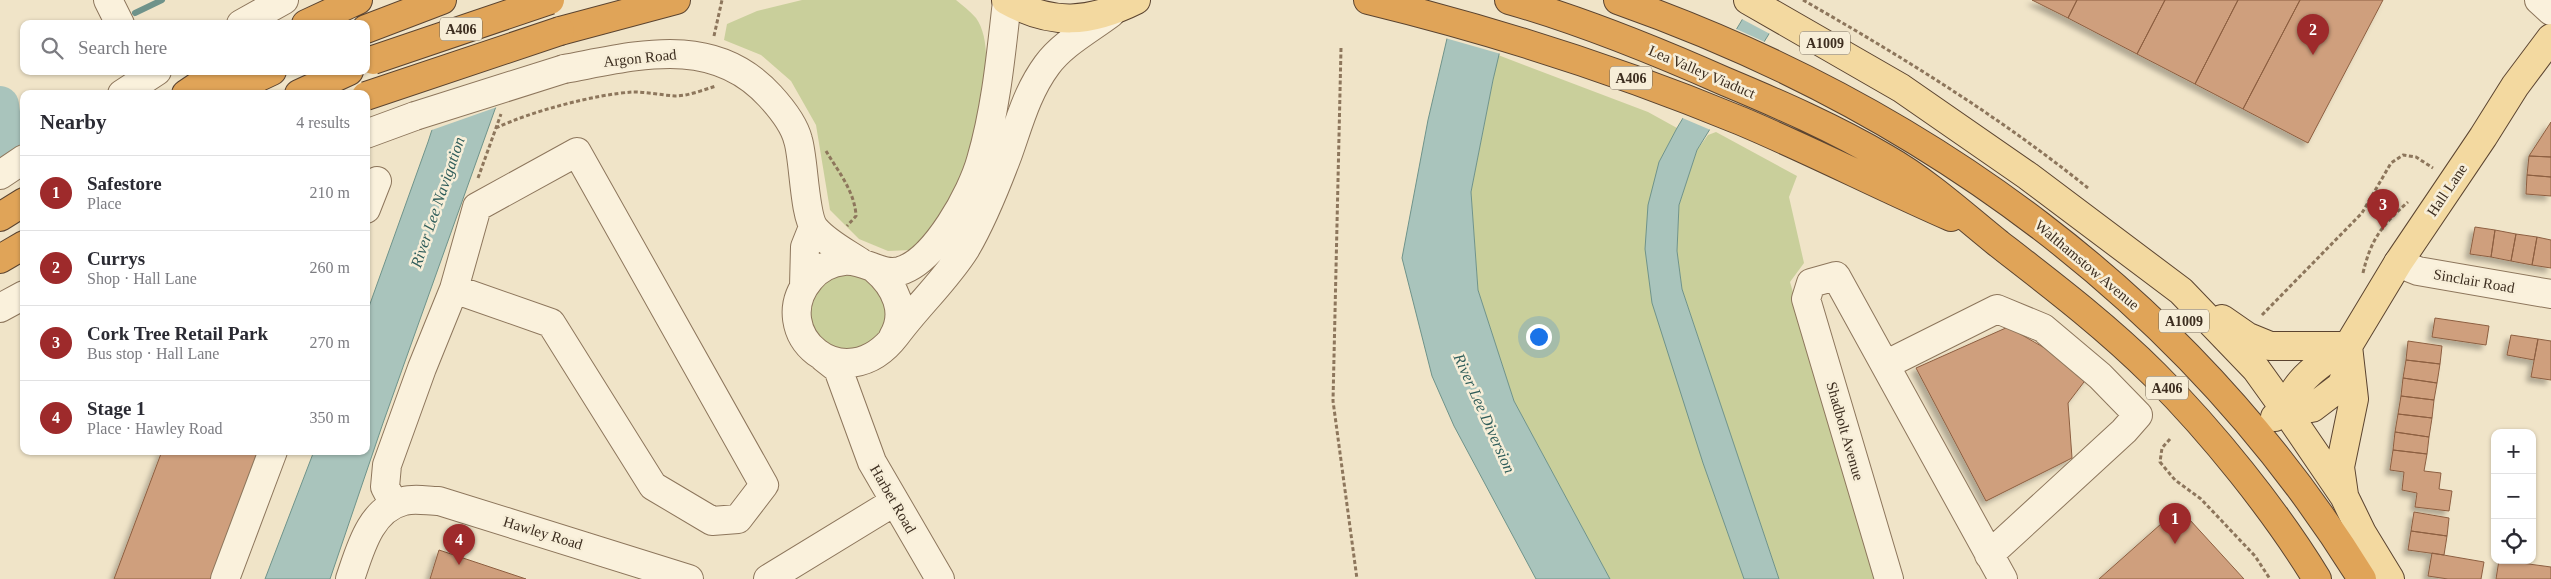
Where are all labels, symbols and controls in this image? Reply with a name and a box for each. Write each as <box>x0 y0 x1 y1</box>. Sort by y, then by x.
pin: 2 <box>2297 14 2329 55</box>
road number: A406 <box>440 18 482 40</box>
search box <box>20 20 370 75</box>
road number: A1009 <box>1800 32 1850 54</box>
icon: search <box>38 34 66 62</box>
text: Search here <box>78 37 167 58</box>
street label: Lea Valley Viaduct <box>1646 42 1759 102</box>
street label: Argon Road <box>603 46 678 70</box>
road number: A406 <box>1610 66 1652 90</box>
text: Nearby <box>40 110 107 134</box>
text: 4 results <box>296 114 350 131</box>
water label: River Lee Navigation <box>407 135 469 271</box>
street label: Hall Lane <box>2424 161 2470 219</box>
text: Safestore <box>87 173 162 194</box>
text: 1 <box>52 184 60 201</box>
text: 210 m <box>310 184 350 201</box>
pin: 3 <box>2367 189 2399 230</box>
text: Place <box>87 195 122 212</box>
street label: Walthamstow Avenue <box>2032 217 2142 313</box>
text: Currys <box>87 248 145 269</box>
text: 2 <box>52 259 60 276</box>
text: 260 m <box>310 259 350 276</box>
street label: Sinclair Road <box>2432 266 2516 296</box>
text: Shop · Hall Lane <box>87 270 197 287</box>
road number: A1009 <box>2159 310 2209 332</box>
text: Cork Tree Retail Park <box>87 323 268 344</box>
your location <box>1526 324 1552 350</box>
text: 3 <box>52 334 60 351</box>
text: 270 m <box>310 334 350 351</box>
text: Bus stop · Hall Lane <box>87 345 219 362</box>
water label: River Lee Diversion <box>1450 350 1519 476</box>
road number: A406 <box>2146 376 2188 399</box>
street label: Shadbolt Avenue <box>1823 380 1867 482</box>
text: Stage 1 <box>87 398 146 419</box>
text: 4 <box>52 409 60 426</box>
text: 350 m <box>310 409 350 426</box>
text: Place · Hawley Road <box>87 420 223 437</box>
map controls <box>2491 429 2536 564</box>
button: + <box>2491 429 2536 474</box>
street label: Harbet Road <box>867 462 919 536</box>
button: − <box>2491 474 2536 519</box>
pin: 1 <box>2159 503 2191 544</box>
street label: Hawley Road <box>501 513 585 553</box>
button: locate <box>2491 519 2536 564</box>
pin: 4 <box>443 524 475 565</box>

